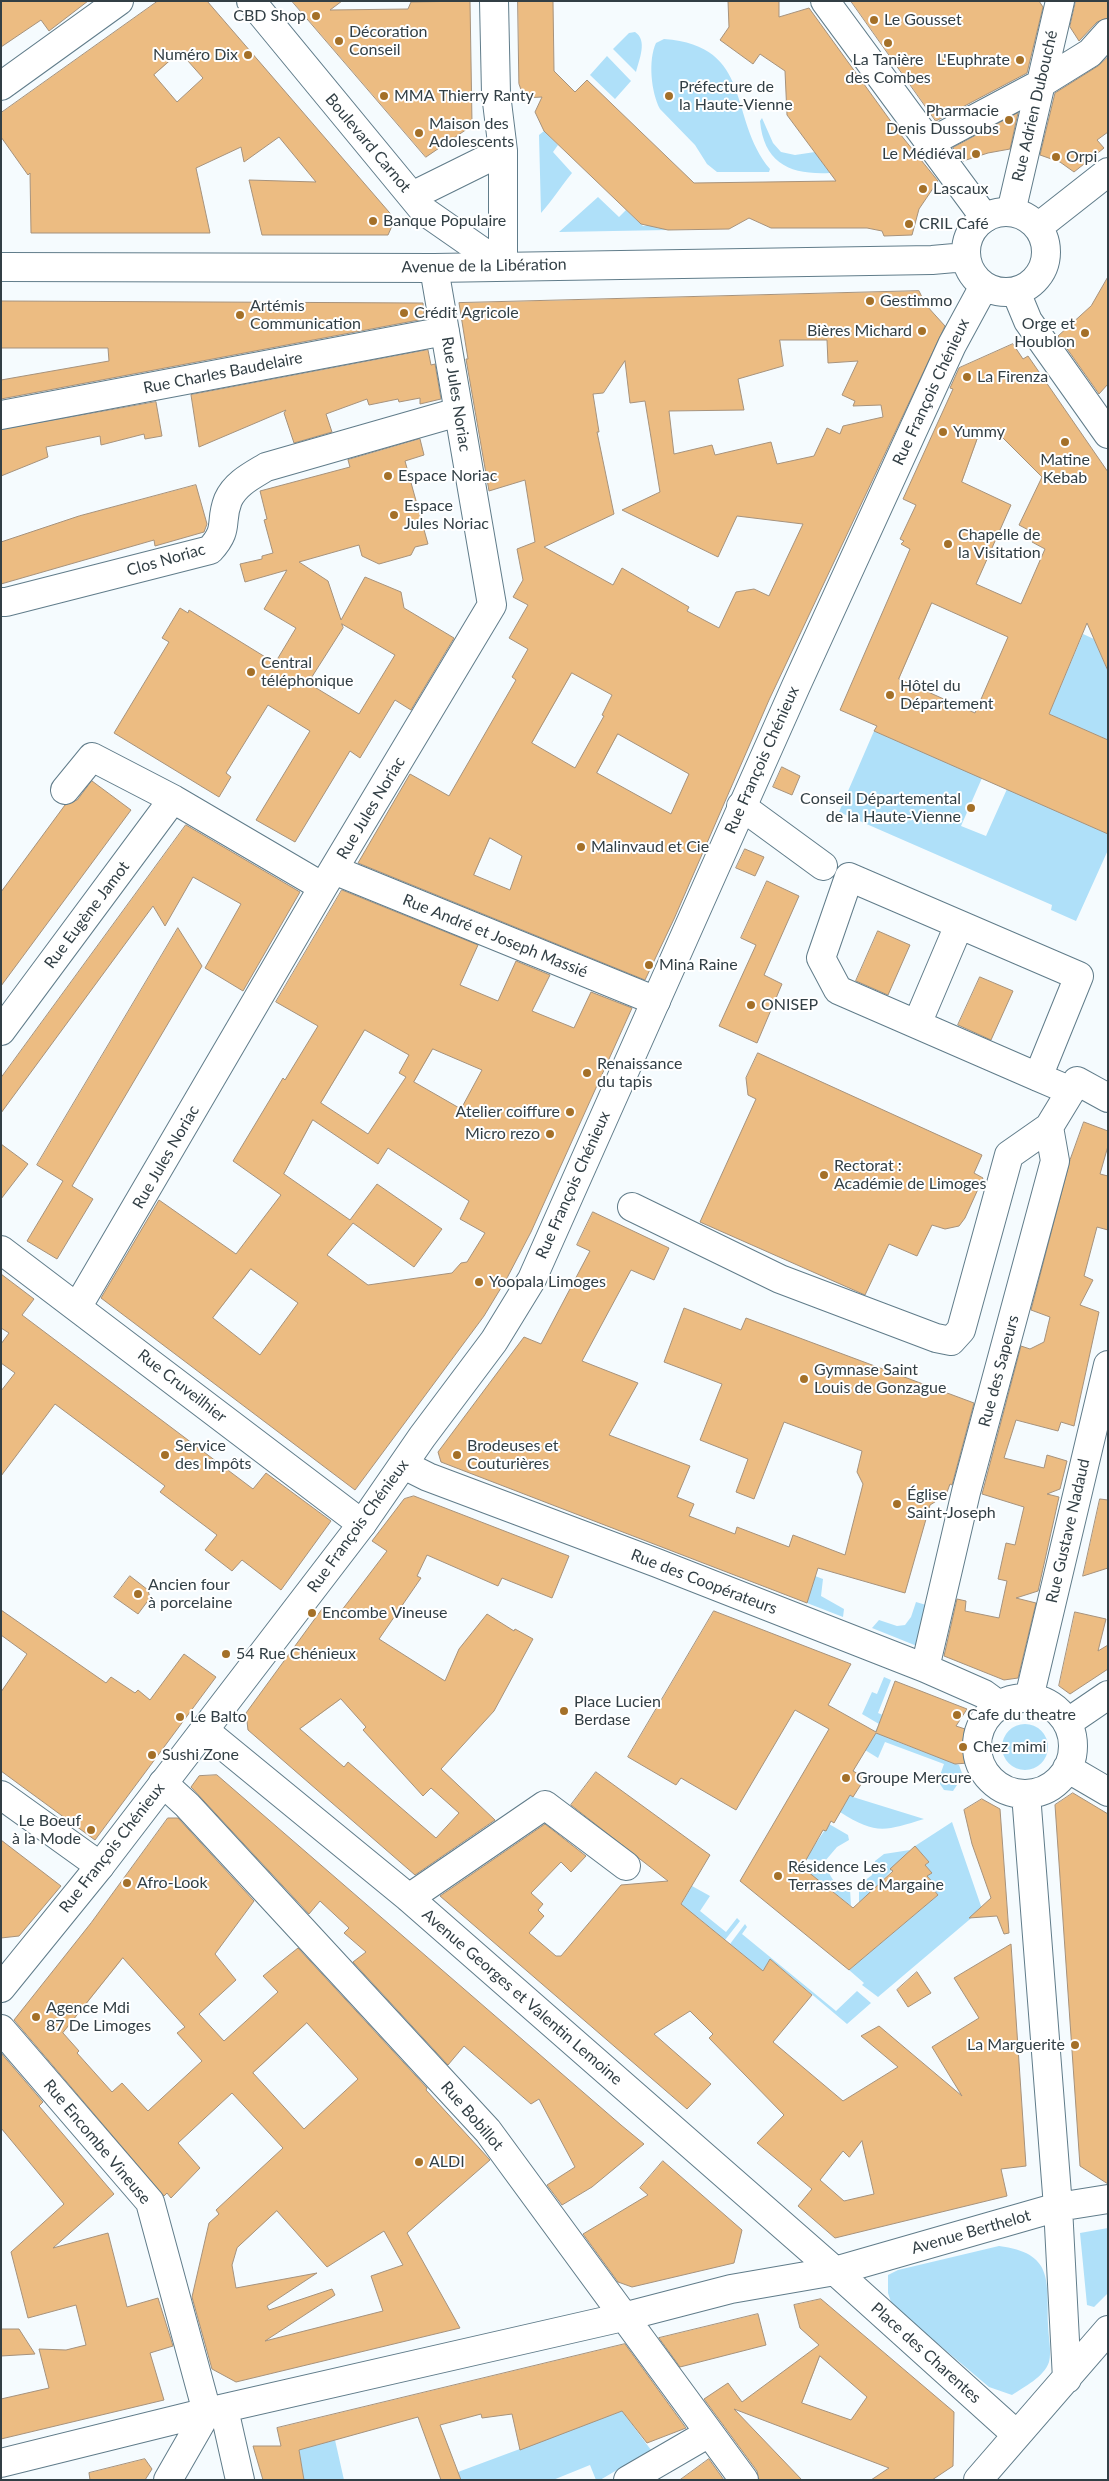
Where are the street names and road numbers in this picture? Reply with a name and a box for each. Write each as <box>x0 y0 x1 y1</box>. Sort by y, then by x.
street label: Rue Adrien Dubouché <box>1008 28 1062 184</box>
street label: Boulevard Carnot <box>321 90 415 196</box>
street label: Avenue de la Libération <box>401 255 567 277</box>
street label: Rue François Chénieux <box>889 316 973 468</box>
street label: Rue Jules Noriac <box>437 335 475 453</box>
street label: Rue Charles Baudelaire <box>142 348 304 398</box>
street label: Clos Noriac <box>124 540 208 580</box>
street label: Rue François Chénieux <box>721 683 803 837</box>
street label: Rue Jules Noriac <box>333 753 409 863</box>
street label: Rue Eugène Jamot <box>40 858 134 972</box>
street label: Rue André et Joseph Massié <box>400 890 590 982</box>
street label: Rue Jules Noriac <box>129 1102 203 1212</box>
street label: Rue François Chénieux <box>532 1108 614 1262</box>
street label: Rue des Sapeurs <box>975 1313 1023 1429</box>
street label: Rue Cruveilhier <box>134 1345 230 1427</box>
street label: Rue François Chénieux <box>303 1456 413 1596</box>
street label: Rue Gustave Nadaud <box>1042 1457 1094 1605</box>
street label: Rue des Coopérateurs <box>628 1545 780 1619</box>
street label: Rue François Chénieux <box>55 1779 169 1917</box>
street label: Avenue Georges et Valentin Lemoine <box>418 1905 626 2089</box>
street label: Rue Encombe Vineuse <box>39 2076 155 2208</box>
street label: Rue Bobillot <box>437 2077 507 2155</box>
street label: Avenue Berthelot <box>909 2206 1033 2258</box>
street label: Place des Charentes <box>867 2299 985 2407</box>

